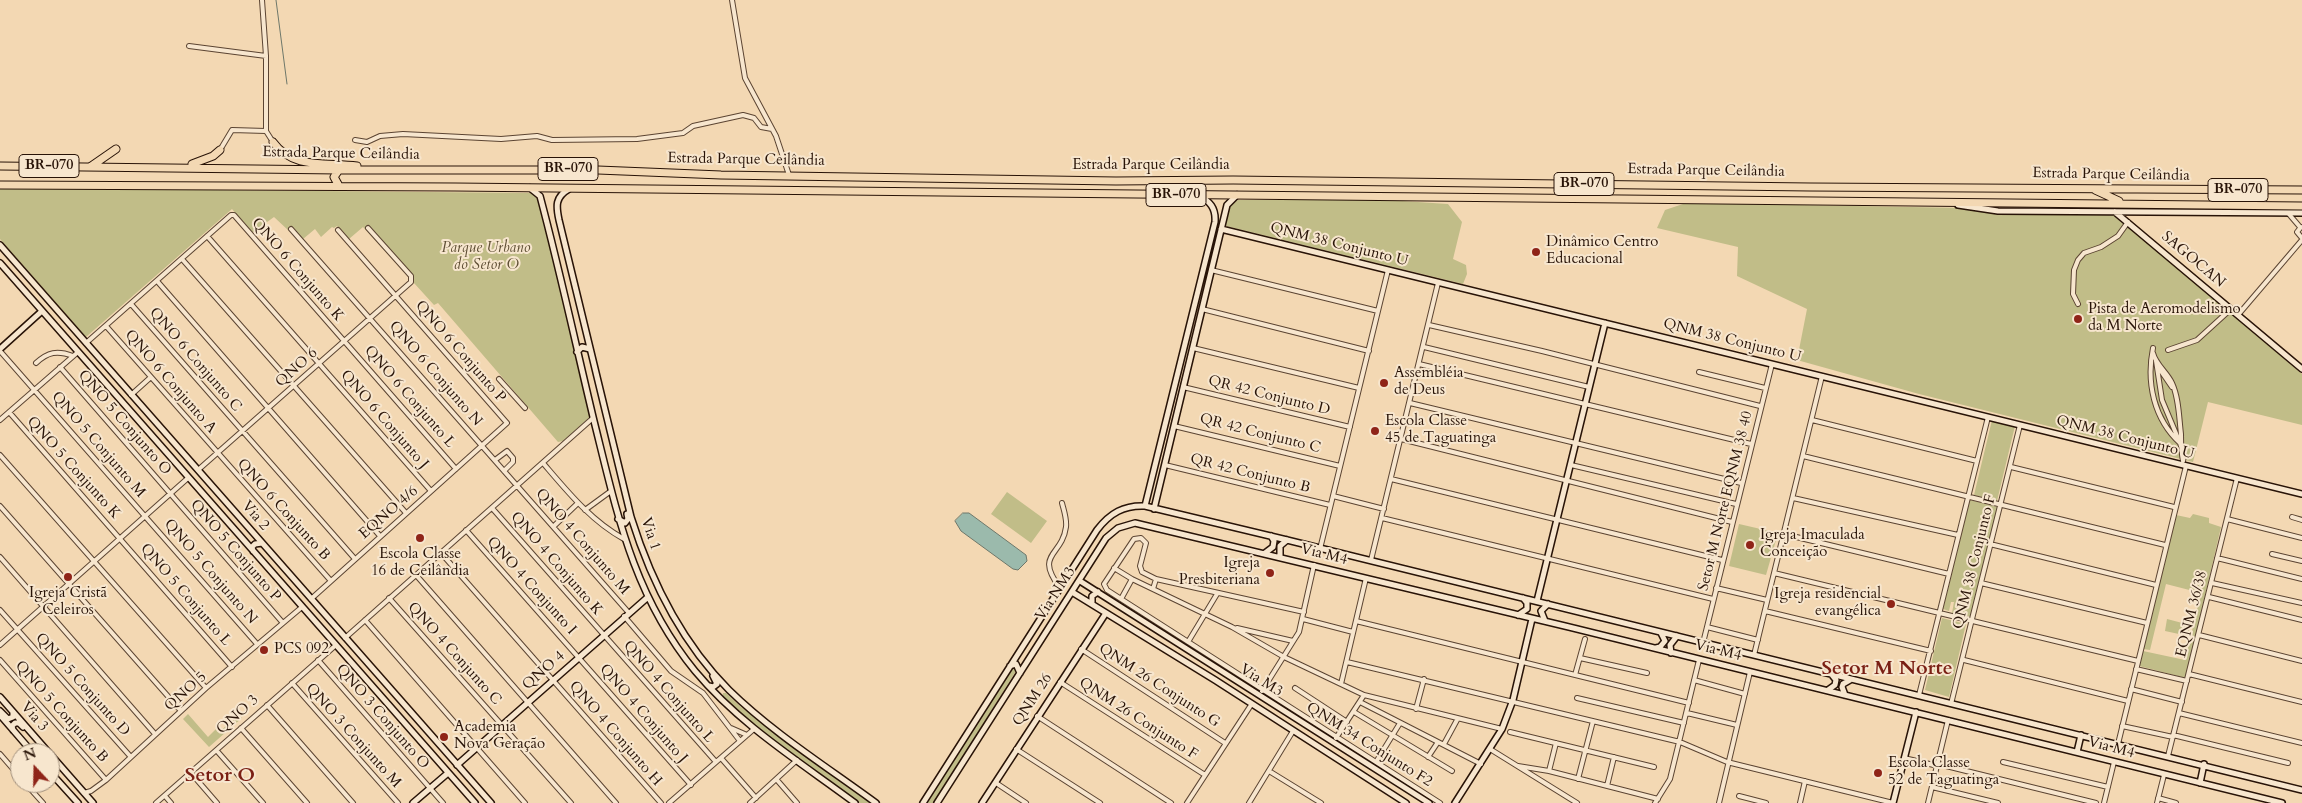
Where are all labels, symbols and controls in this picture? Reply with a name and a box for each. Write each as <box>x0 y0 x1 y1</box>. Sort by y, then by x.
street label: Estrada Parque Ceilândia <box>262 144 420 164</box>
street label: Estrada Parque Ceilândia <box>667 150 825 170</box>
road number: BR-070 <box>19 154 79 178</box>
road number: BR-070 <box>538 157 598 180</box>
street label: Estrada Parque Ceilândia <box>1072 157 1230 175</box>
street label: Estrada Parque Ceilândia <box>1627 161 1785 181</box>
street label: Estrada Parque Ceilândia <box>2032 165 2190 185</box>
road number: BR-070 <box>1554 172 1614 195</box>
road number: BR-070 <box>2208 178 2268 202</box>
road number: BR-070 <box>1146 184 1206 206</box>
street label: QNO 6 Conjunto K <box>247 214 347 326</box>
street label: QNM 38 Conjunto U <box>1268 219 1410 271</box>
street label: SAGOCAN <box>2157 228 2229 292</box>
place label: Dinâmico Centro Educacional <box>1546 234 1658 269</box>
park label: Parque Urbano do Setor O <box>441 240 531 275</box>
marker: Dinâmico Centro Educacional <box>1530 246 1542 258</box>
street label: QNO 6 Conjunto P <box>411 297 509 407</box>
place label: Pista de Aeromodelismo da M Norte <box>2088 301 2241 336</box>
street label: QNO 6 Conjunto C <box>145 304 245 416</box>
marker: Pista de Aeromodelismo da M Norte <box>2072 313 2084 325</box>
street label: QNM 38 Conjunto U <box>1661 315 1803 367</box>
street label: QNO 6 Conjunto N <box>385 318 485 430</box>
street label: QNO 6 Conjunto A <box>120 327 220 437</box>
street label: QNO 6 Conjunto L <box>360 342 458 452</box>
street label: QNO 6 <box>272 344 322 392</box>
place label: Assembléia de Deus <box>1394 365 1464 400</box>
street label: QNO 5 Conjunto O <box>73 367 175 479</box>
street label: QNO 6 Conjunto J <box>336 367 432 473</box>
street label: QR 42 Conjunto D <box>1206 372 1332 420</box>
marker: Assembléia de Deus <box>1378 377 1390 389</box>
street label: QNO 5 Conjunto M <box>47 388 149 502</box>
street label: Setor M Norte EQNM 38 40 <box>1695 409 1757 593</box>
street label: QR 42 Conjunto C <box>1198 410 1322 458</box>
street label: QNM 38 Conjunto U <box>2054 412 2196 464</box>
street label: QNO 5 Conjunto K <box>22 413 124 523</box>
place label: Escola Classe 45 de Taguatinga <box>1385 413 1496 448</box>
marker: Escola Classe 45 de Taguatinga <box>1369 425 1381 437</box>
street label: QR 42 Conjunto B <box>1188 450 1312 498</box>
street label: QNO 6 Conjunto B <box>233 455 333 565</box>
street label: EQNO 4/6 <box>356 483 422 543</box>
street label: QNO 4 Conjunto M <box>531 485 633 599</box>
street label: QNM 38 Conjunto F <box>1950 493 2000 631</box>
street label: QNO 5 Conjunto P <box>186 496 284 606</box>
street label: Via 2 <box>237 497 273 535</box>
street label: QNO 4 Conjunto K <box>506 508 606 620</box>
street label: Via 1 <box>636 515 664 553</box>
street label: QNO 5 Conjunto N <box>160 516 260 628</box>
place label: Igreja Imaculada Conceição <box>1760 527 1865 562</box>
marker: Escola Classe 16 de Ceilândia <box>414 532 426 544</box>
street label: QNO 4 Conjunto I <box>482 533 580 639</box>
marker: Igreja Imaculada Conceição <box>1744 539 1756 551</box>
street label: QNO 5 Conjunto L <box>136 540 234 650</box>
street label: Via M4 <box>1299 541 1349 569</box>
place label: Escola Classe 16 de Ceilândia <box>371 546 469 581</box>
place label: Igreja Presbiteriana <box>1179 555 1260 590</box>
street label: Via NM3 <box>1032 564 1080 624</box>
marker: Igreja Presbiteriana <box>1264 567 1276 579</box>
street label: EQNM 36/38 <box>2173 569 2211 659</box>
marker: Igreja Cristã Celeiros <box>62 571 74 583</box>
place label: Igreja Cristã Celeiros <box>29 585 107 620</box>
place label: Igreja residencial evangélica <box>1774 586 1881 621</box>
marker: Igreja residencial evangélica <box>1885 598 1897 610</box>
street label: QNO 4 Conjunto C <box>403 599 505 709</box>
street label: QNO 5 Conjunto D <box>31 630 133 740</box>
street label: QNO 4 Conjunto L <box>619 637 717 747</box>
street label: Via M4 <box>1693 637 1743 665</box>
street label: QNM 26 Conjunto G <box>1095 640 1223 732</box>
place label: PCS 092 <box>274 641 329 659</box>
marker: PCS 092 <box>258 644 270 656</box>
street label: QNO 4 <box>519 648 569 694</box>
street label: QNO 5 Conjunto B <box>11 657 111 767</box>
district label: Setor M Norte <box>1821 657 1953 681</box>
street label: QNO 3 Conjunto O <box>331 661 433 773</box>
street label: QNO 4 Conjunto J <box>595 661 691 767</box>
street label: Via M3 <box>1236 661 1286 701</box>
street label: QNO 5 <box>161 668 211 716</box>
street label: QNM 26 <box>1009 670 1057 730</box>
street label: QNM 26 Conjunto F <box>1075 674 1201 764</box>
street label: QNO 4 Conjunto H <box>565 678 665 790</box>
street label: QNO 3 Conjunto M <box>301 680 405 792</box>
street label: QNO 3 <box>213 691 263 739</box>
street label: Via 3 <box>16 698 52 736</box>
street label: QNM 34 Conjunto F2 <box>1303 699 1435 791</box>
place label: Academia Nova Geração <box>454 719 545 754</box>
marker: Academia Nova Geração <box>438 731 450 743</box>
street label: Via M4 <box>2086 733 2136 763</box>
north arrow <box>10 743 60 793</box>
place label: Escola Classe 52 de Taguatinga <box>1888 755 1999 790</box>
district label: Setor O <box>185 764 255 788</box>
marker: Escola Classe 52 de Taguatinga <box>1872 767 1884 779</box>

